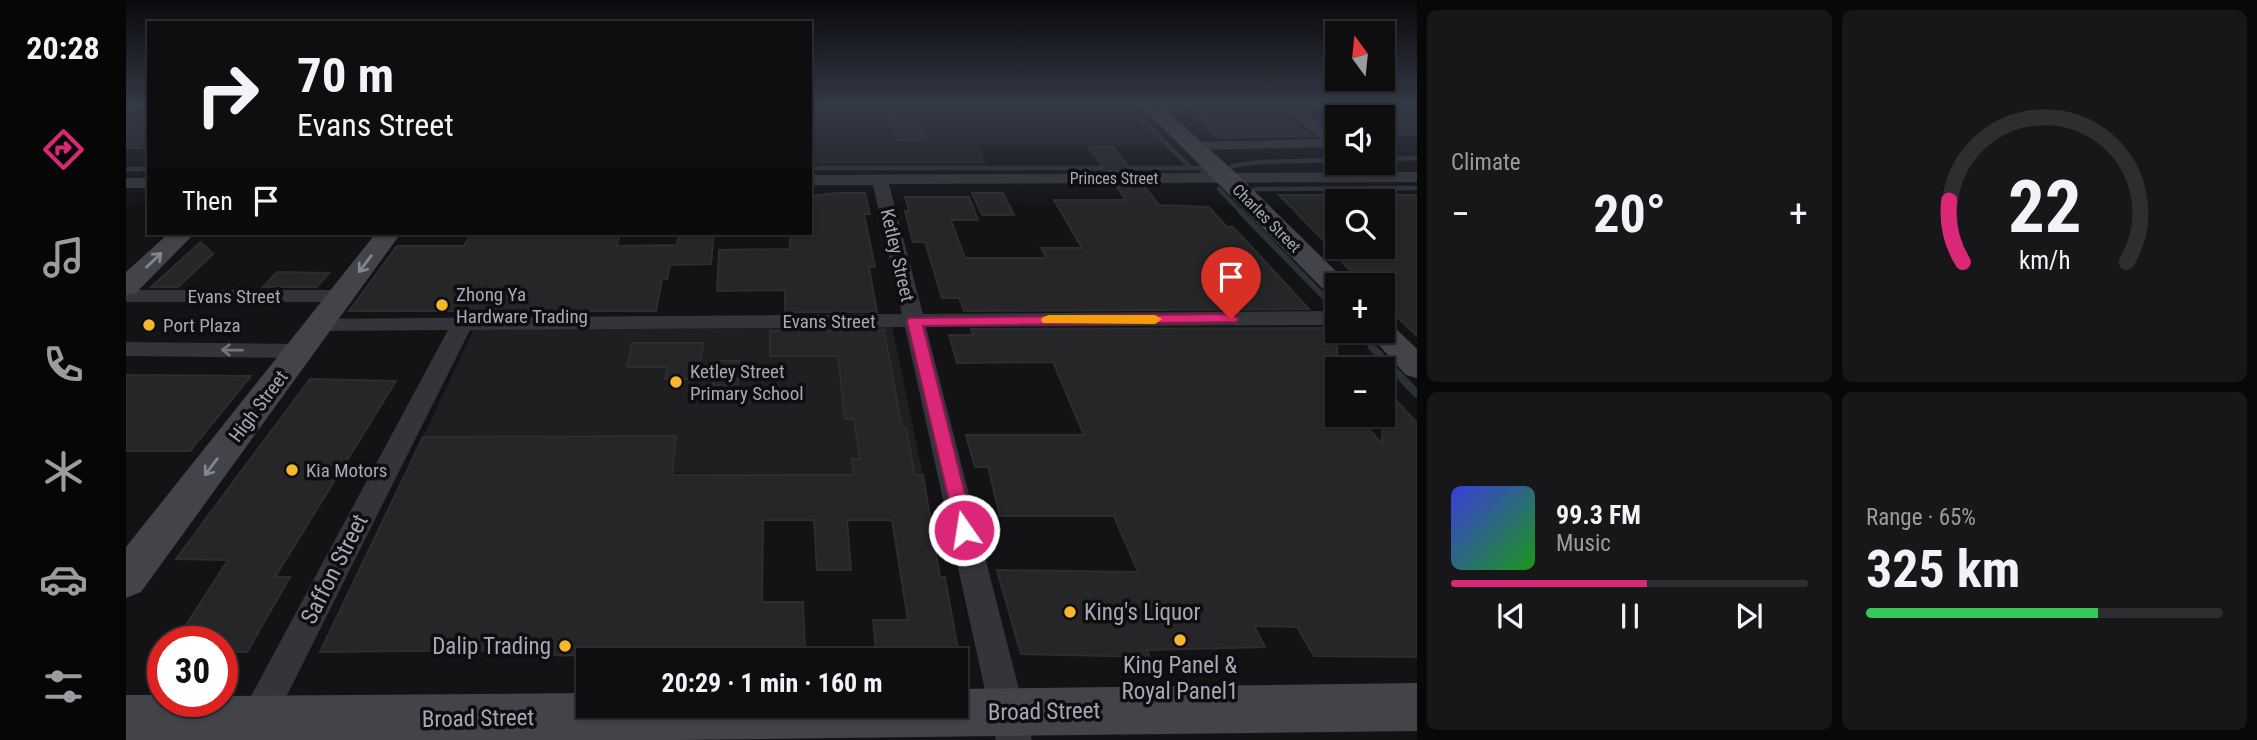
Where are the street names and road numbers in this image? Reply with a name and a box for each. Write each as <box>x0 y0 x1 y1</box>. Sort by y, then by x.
street label: Princes Street <box>1070 169 1159 188</box>
street label: Charles Street <box>1228 180 1305 257</box>
street label: Ketley Street <box>876 206 919 304</box>
street label: Evans Street <box>187 285 281 308</box>
street label: Evans Street <box>782 310 876 333</box>
street label: High Street <box>224 366 293 447</box>
street label: Saffon Street <box>295 510 374 629</box>
street label: Broad Street <box>988 697 1100 726</box>
street label: Broad Street <box>422 704 534 733</box>

